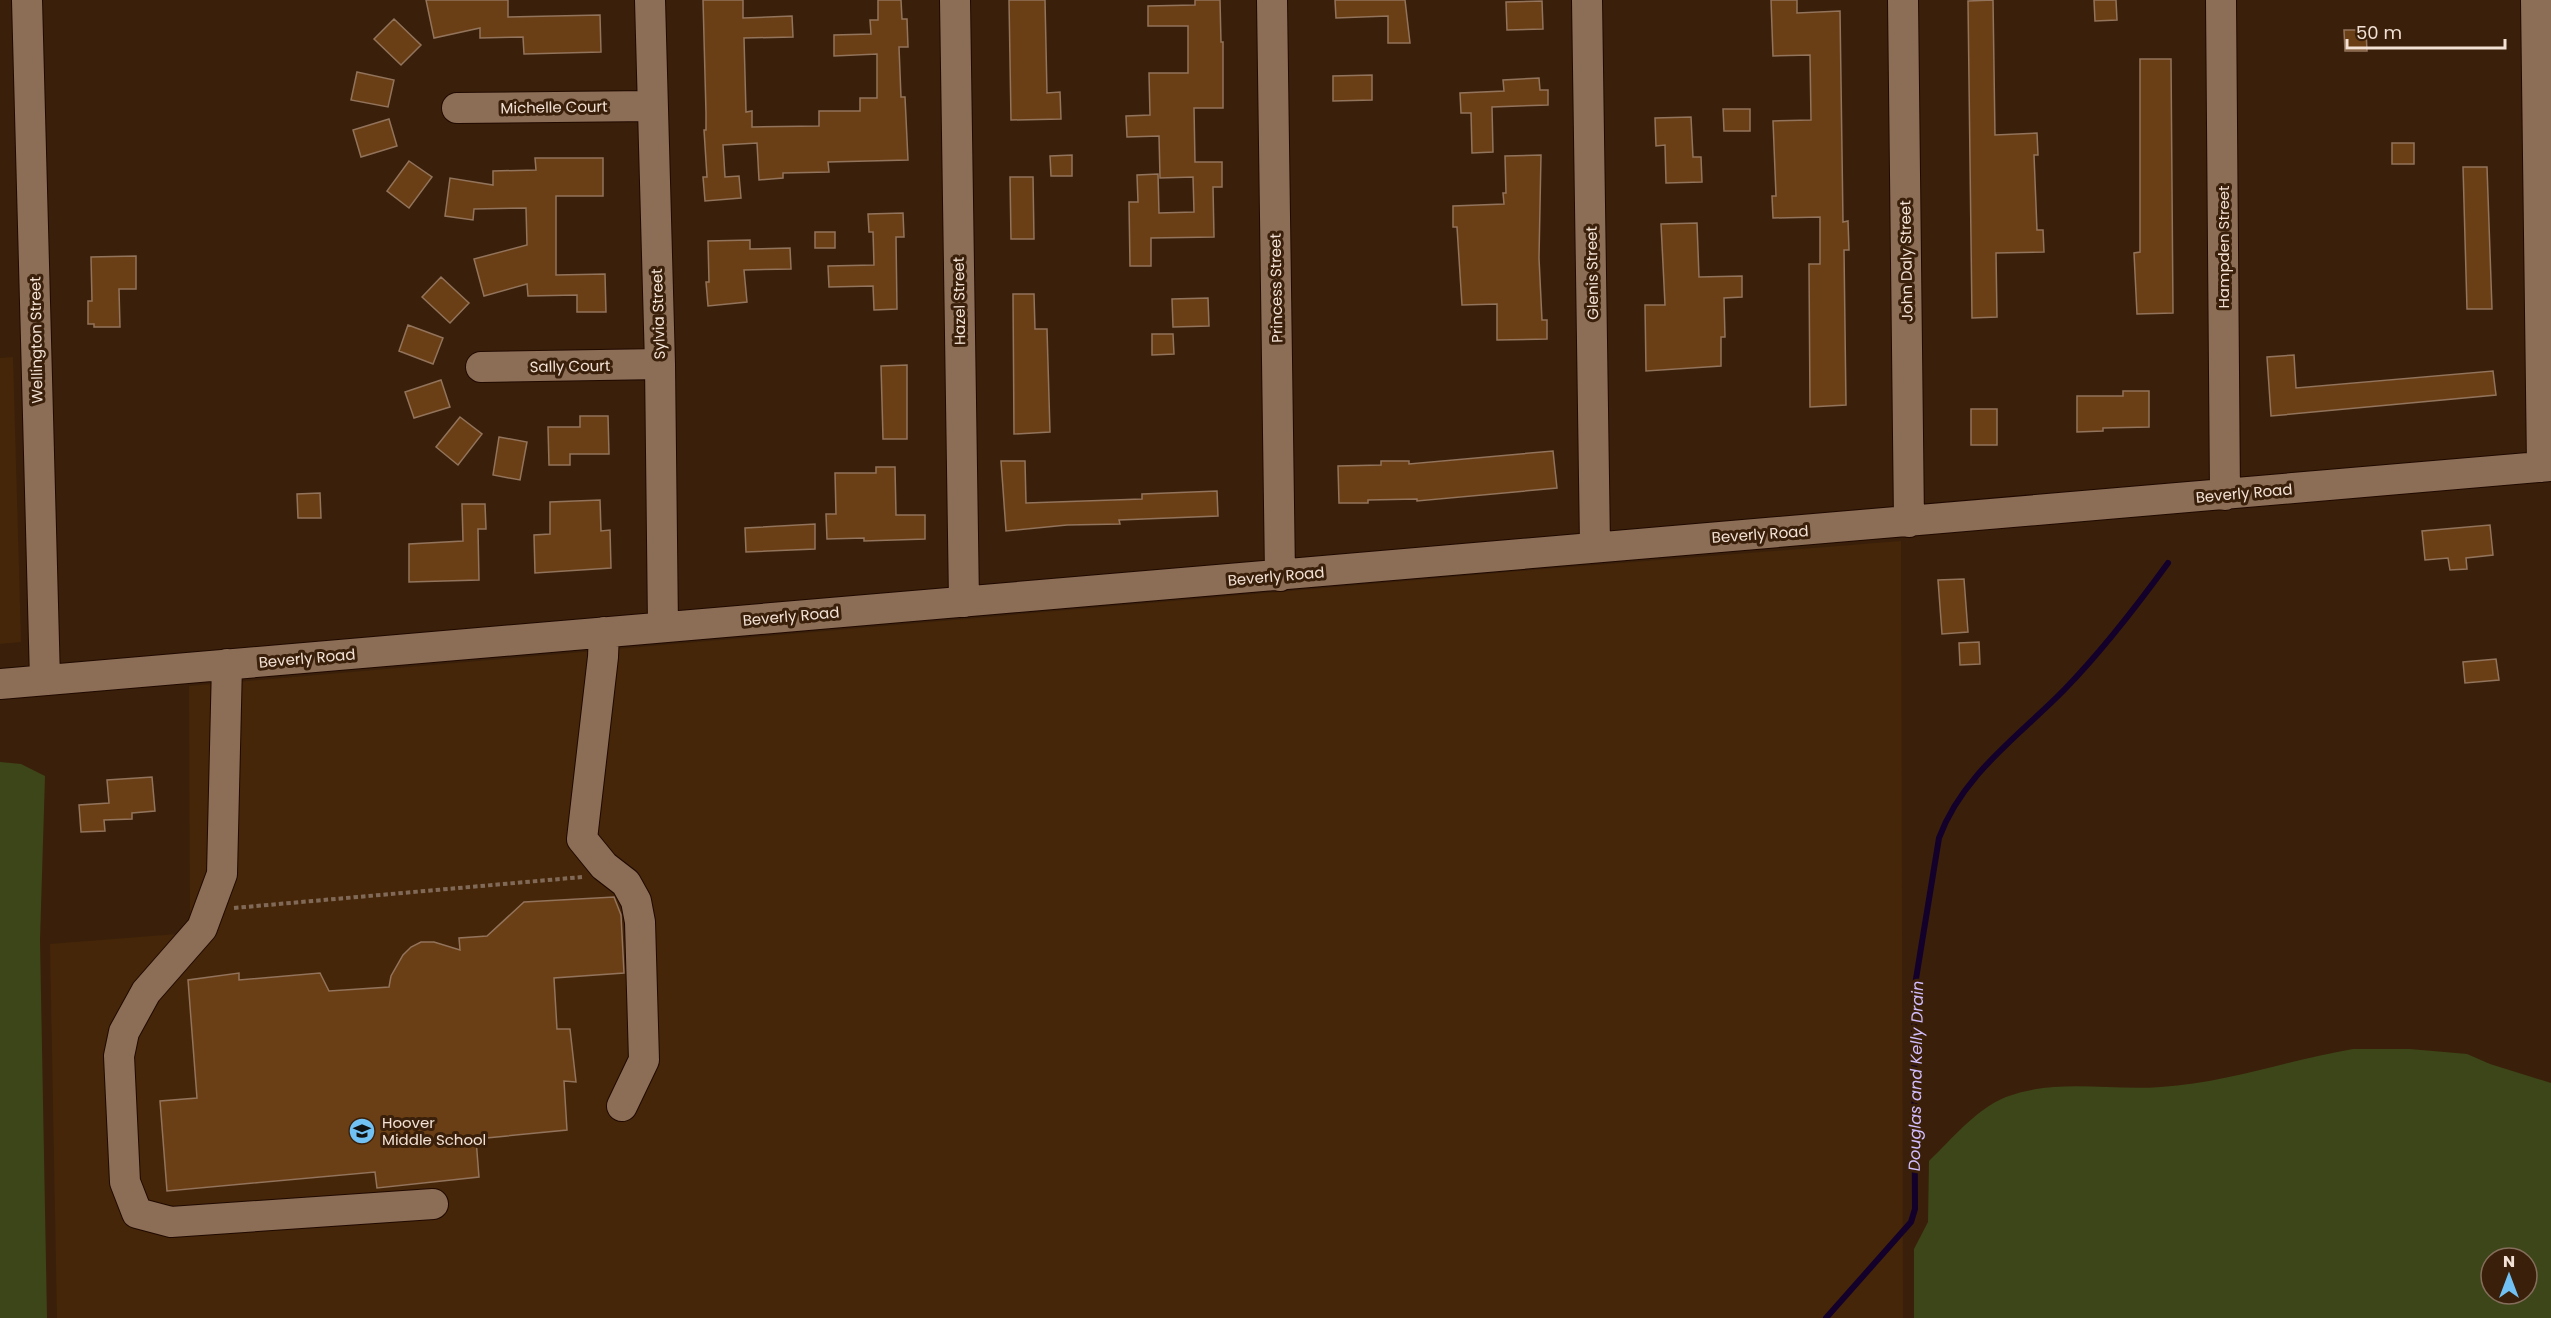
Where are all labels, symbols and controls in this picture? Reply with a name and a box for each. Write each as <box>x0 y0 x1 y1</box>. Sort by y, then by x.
scale bar <box>2347 12 2504 50</box>
text: 50 m <box>2356 20 2402 45</box>
street label: Michelle Court <box>500 96 608 118</box>
street label: Hampden Street <box>2213 185 2234 309</box>
street label: John Daly Street <box>1894 200 1918 322</box>
street label: Glenis Street <box>1581 226 1603 320</box>
street label: Princess Street <box>1265 233 1287 343</box>
street label: Hazel Street <box>948 257 970 345</box>
street label: Sylvia Street <box>646 268 670 360</box>
street label: Wellington Street <box>24 276 48 404</box>
street label: Sally Court <box>530 355 610 377</box>
street label: Beverly Road <box>2195 478 2293 508</box>
street label: Beverly Road <box>1711 520 1809 548</box>
street label: Beverly Road <box>1227 561 1325 591</box>
street label: Beverly Road <box>742 601 840 631</box>
street label: Beverly Road <box>258 643 356 673</box>
water label: Douglas and Kelly Drain <box>1903 981 1929 1171</box>
place label: Hoover Middle School <box>382 1112 486 1150</box>
school or university icon: Hoover Middle School <box>347 1116 377 1146</box>
north arrow <box>2479 1246 2539 1306</box>
text: N <box>2503 1250 2515 1273</box>

